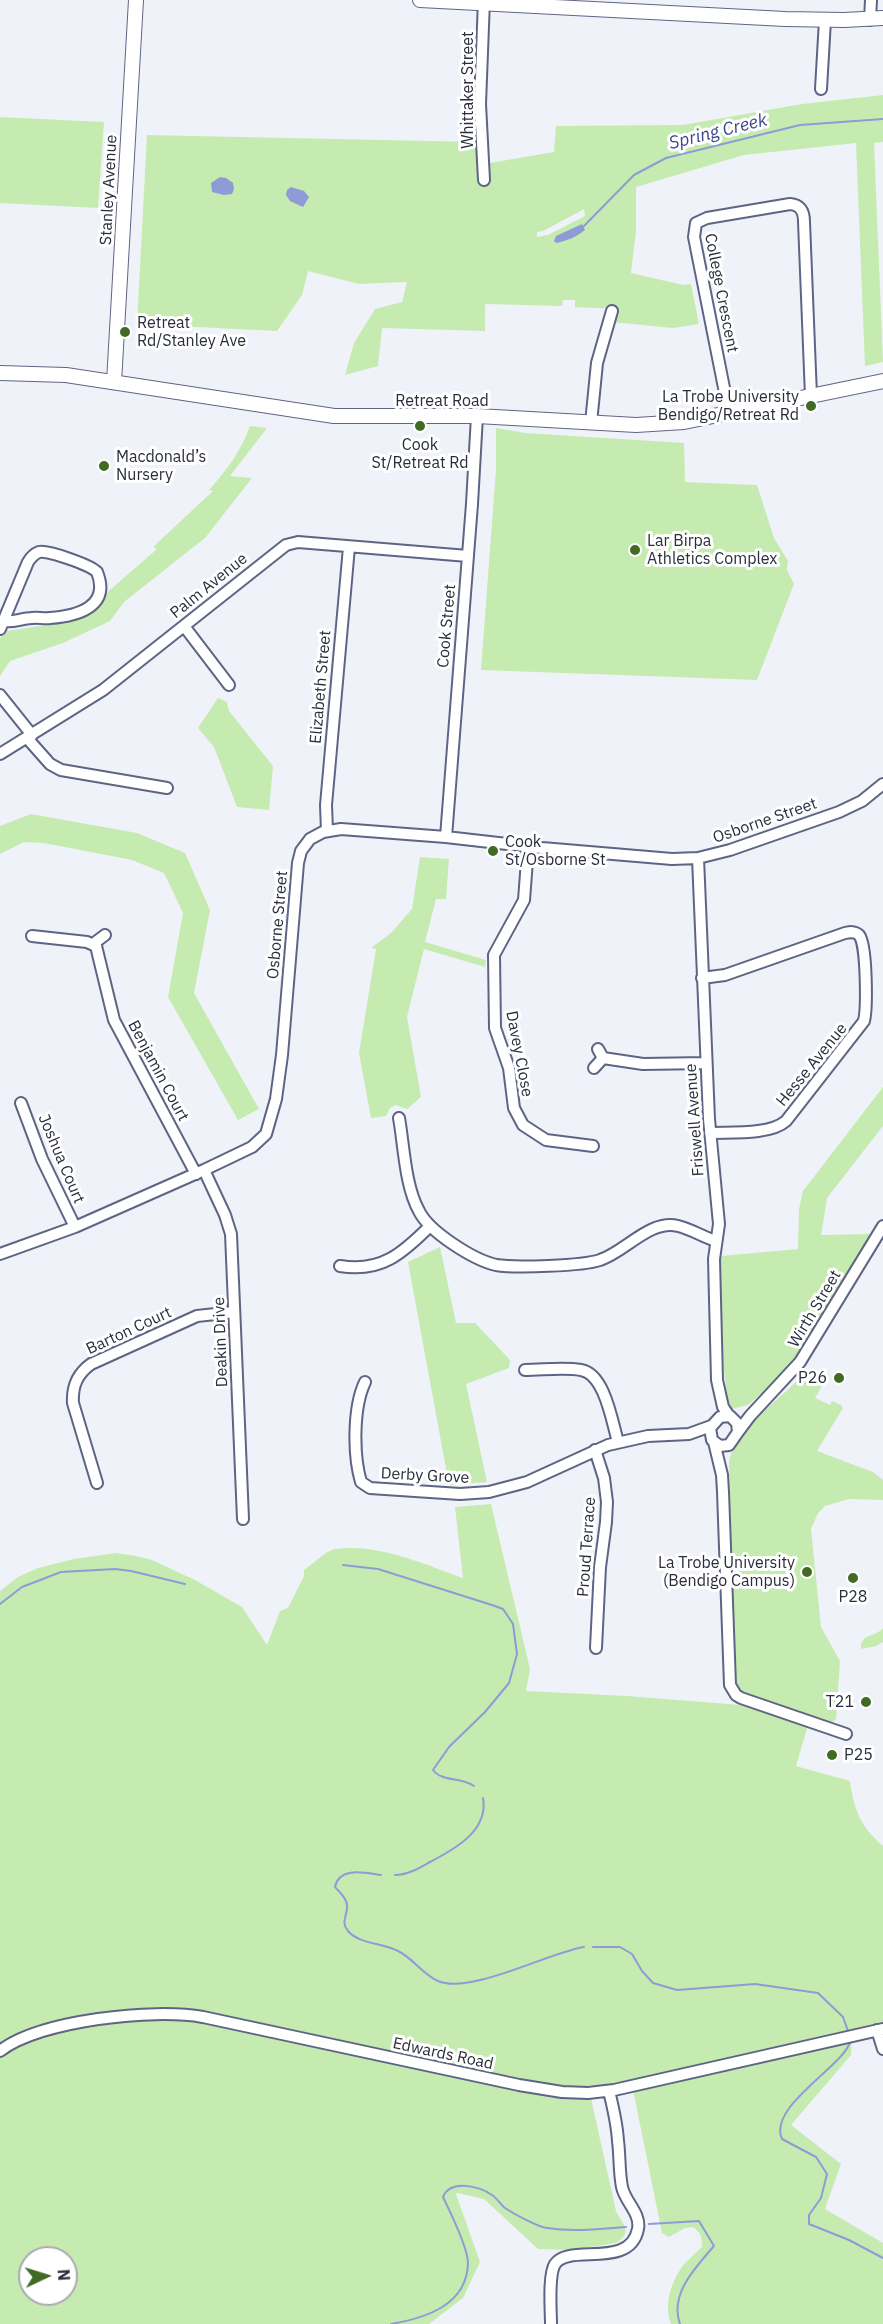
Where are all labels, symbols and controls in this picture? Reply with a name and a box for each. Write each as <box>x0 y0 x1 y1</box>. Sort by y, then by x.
street label: Whittaker Street <box>458 31 478 149</box>
water label: Spring Creek <box>667 109 769 155</box>
street label: Stanley Avenue <box>97 134 121 246</box>
street label: College Crescent <box>700 232 742 354</box>
place label: Retreat Rd/Stanley Ave <box>137 313 246 351</box>
marker: Retreat Rd/Stanley Ave <box>118 325 132 339</box>
place label: La Trobe University Bendigo/Retreat Rd <box>658 387 799 425</box>
street label: Retreat Road <box>395 391 489 411</box>
marker: La Trobe University Bendigo/Retreat Rd <box>804 399 818 413</box>
marker: Cook St/Retreat Rd <box>413 419 427 433</box>
place label: Cook St/Retreat Rd <box>371 435 469 473</box>
place label: Macdonald’s Nursery <box>116 447 206 485</box>
marker: Macdonald’s Nursery <box>97 459 111 473</box>
place label: Lar Birpa Athletics Complex <box>647 531 777 569</box>
marker: Lar Birpa Athletics Complex <box>628 543 642 557</box>
street label: Palm Avenue <box>167 549 251 623</box>
street label: Cook Street <box>434 583 460 669</box>
street label: Elizabeth Street <box>306 629 336 745</box>
street label: Osborne Street <box>710 794 820 848</box>
place label: Cook St/Osborne St <box>505 832 606 870</box>
marker: Cook St/Osborne St <box>486 844 500 858</box>
street label: Osborne Street <box>264 870 292 980</box>
street label: Davey Close <box>501 1009 537 1099</box>
street label: Benjamin Court <box>123 1017 193 1125</box>
street label: Hesse Avenue <box>773 1019 851 1111</box>
street label: Friswell Avenue <box>681 1063 709 1177</box>
street label: Joshua Court <box>34 1112 88 1206</box>
street label: Wirth Street <box>784 1267 846 1351</box>
street label: Deakin Drive <box>210 1296 232 1388</box>
street label: Barton Court <box>83 1303 175 1359</box>
place label: P26 <box>798 1368 827 1388</box>
marker: P26 <box>832 1371 846 1385</box>
street label: Derby Grove <box>380 1464 470 1488</box>
street label: Proud Terrace <box>574 1496 600 1598</box>
place label: La Trobe University (Bendigo Campus) <box>658 1553 795 1591</box>
marker: La Trobe University (Bendigo Campus) <box>800 1565 814 1579</box>
marker: P28 <box>846 1571 860 1585</box>
place label: P28 <box>839 1587 867 1607</box>
place label: T21 <box>826 1692 854 1712</box>
marker: T21 <box>859 1695 873 1709</box>
place label: P25 <box>844 1745 873 1765</box>
marker: P25 <box>825 1748 839 1762</box>
street label: Edwards Road <box>391 2034 495 2074</box>
north arrow <box>18 2246 78 2306</box>
text: N <box>54 2268 74 2281</box>

